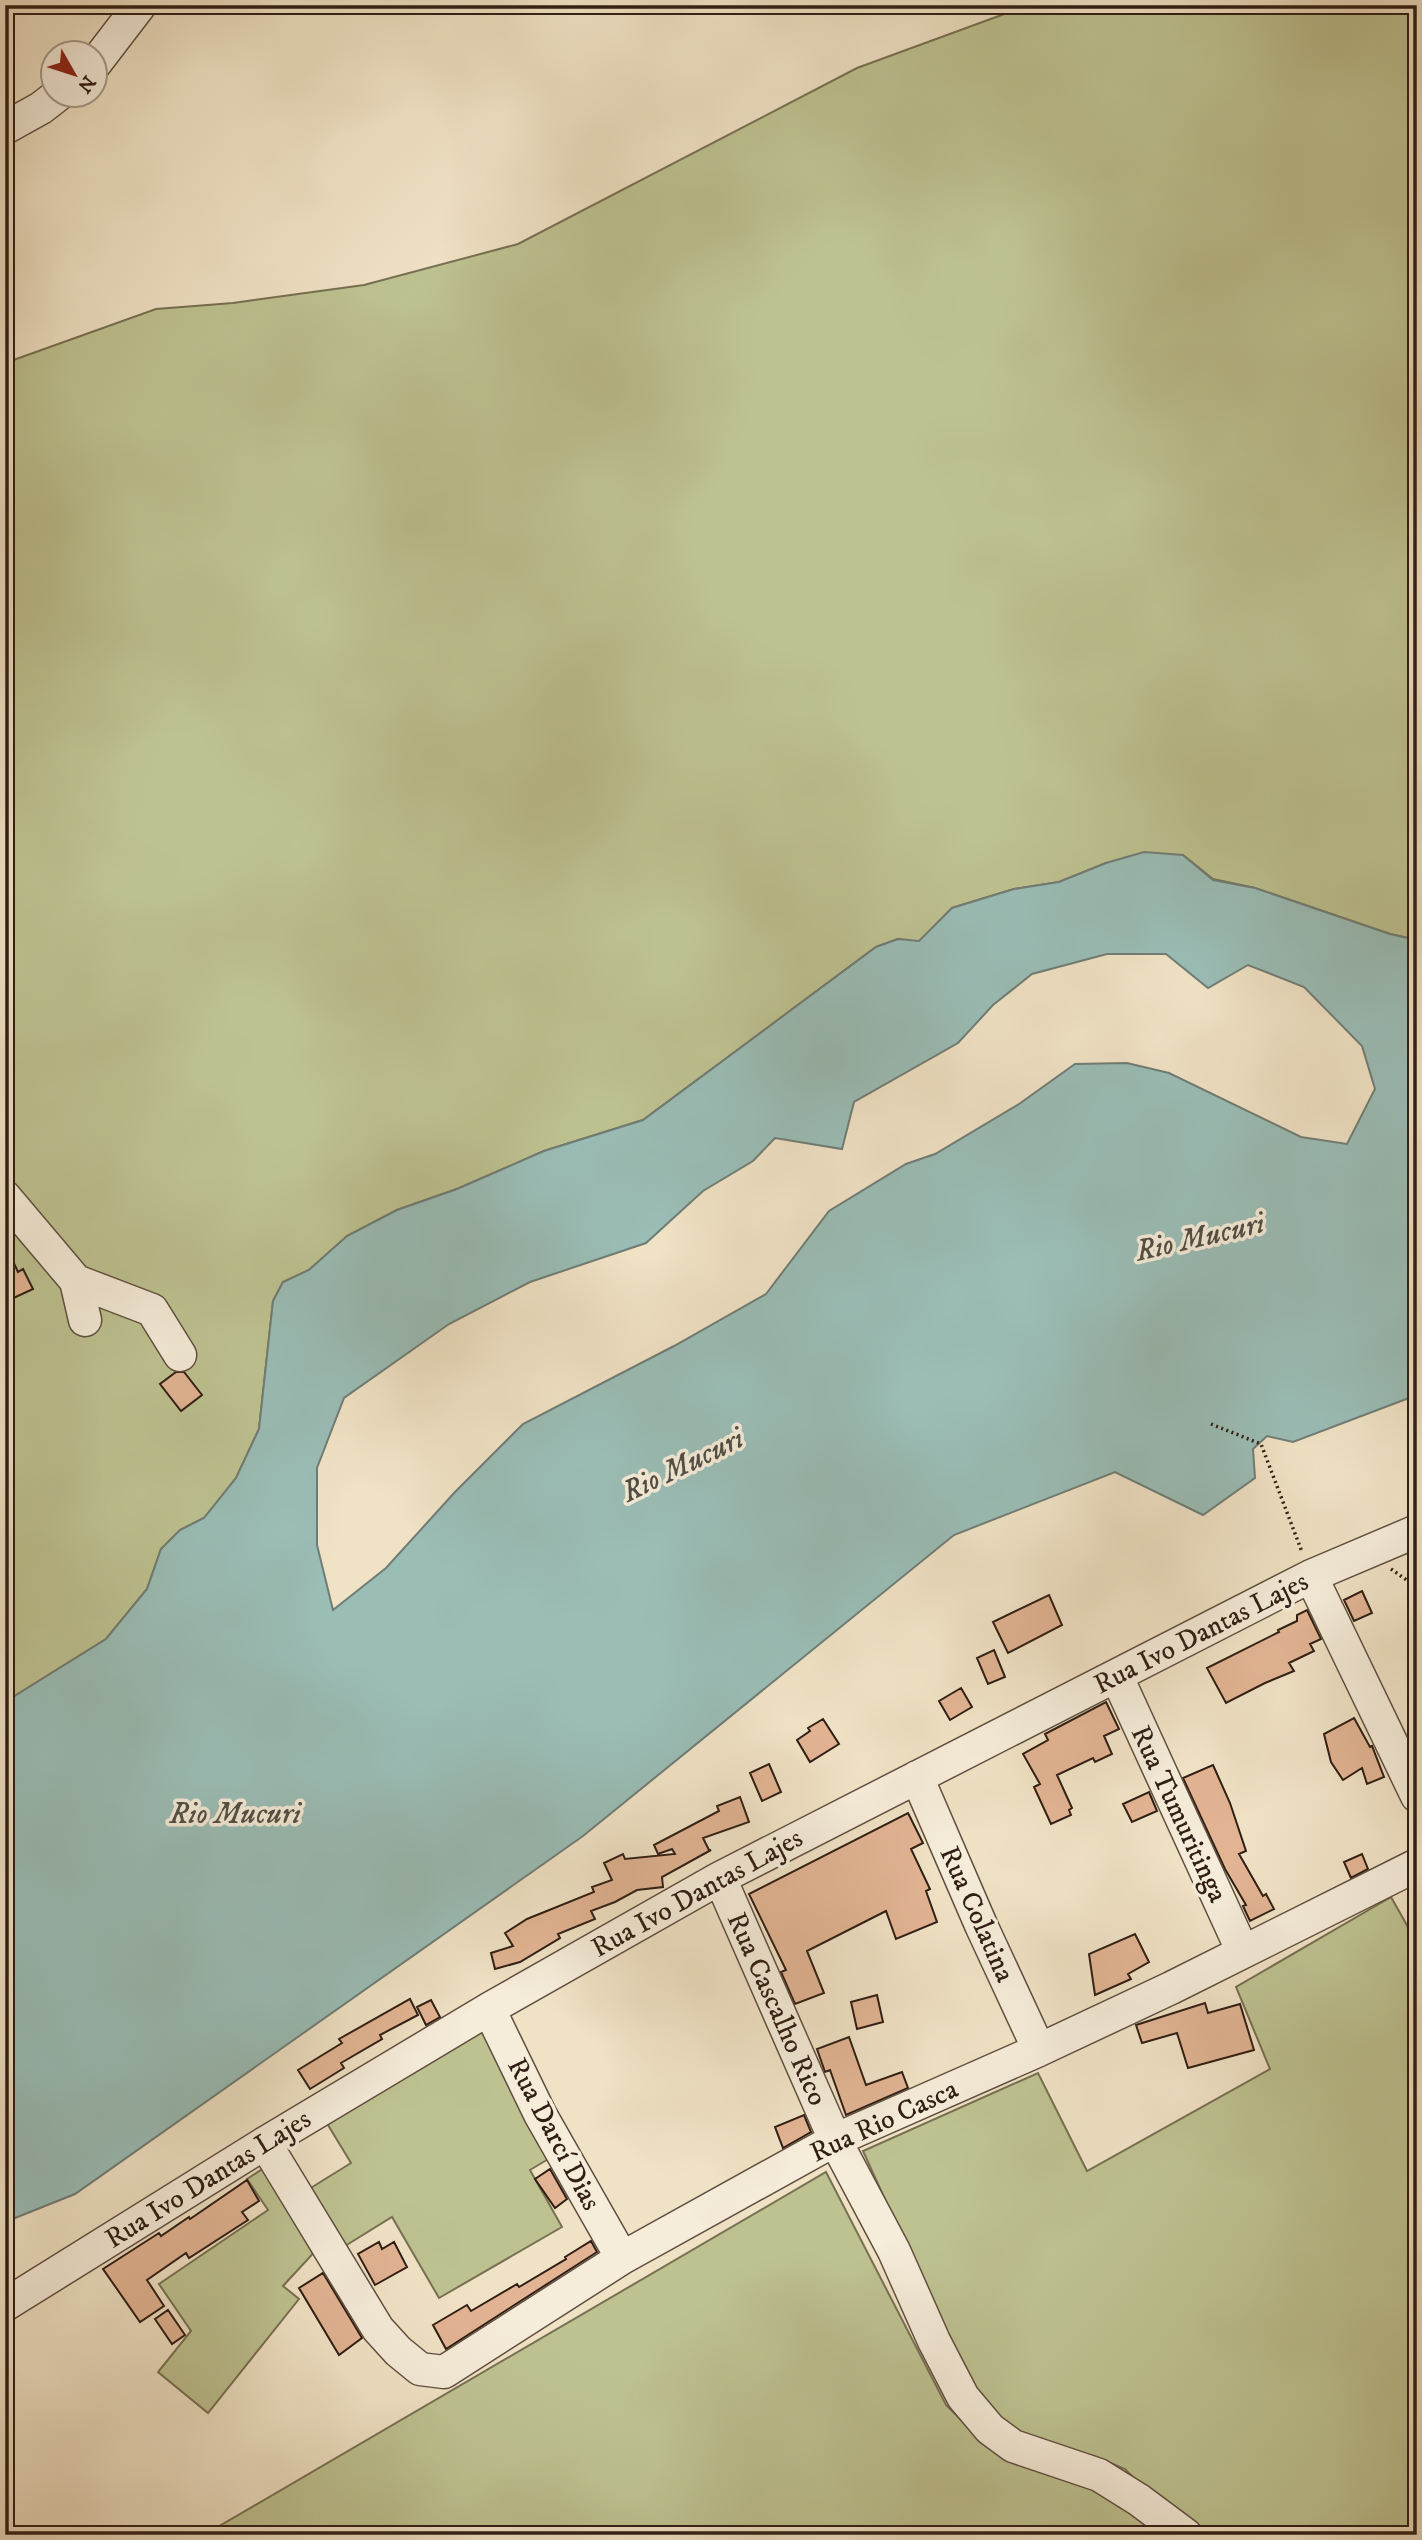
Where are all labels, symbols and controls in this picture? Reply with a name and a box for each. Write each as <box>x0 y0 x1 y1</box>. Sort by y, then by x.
north arrow <box>38 38 108 108</box>
text: N <box>72 70 100 97</box>
water label: Rio Mucuri <box>1131 1205 1270 1271</box>
water label: Rio Mucuri <box>615 1420 752 1512</box>
street label: Rua Ivo Dantas Lajes <box>1088 1564 1314 1702</box>
street label: Rua Tumuritinga <box>1123 1720 1235 1908</box>
water label: Rio Mucuri <box>168 1796 303 1833</box>
street label: Rua Ivo Dantas Lajes <box>585 1820 809 1966</box>
street label: Rua Colatina <box>931 1841 1023 1988</box>
street label: Rua Cascalho Rico <box>719 1907 835 2111</box>
street label: Rua Darcí Dias <box>499 2052 609 2216</box>
street label: Rua Rio Casca <box>804 2071 964 2171</box>
street label: Rua Ivo Dantas Lajes <box>99 2102 317 2256</box>

